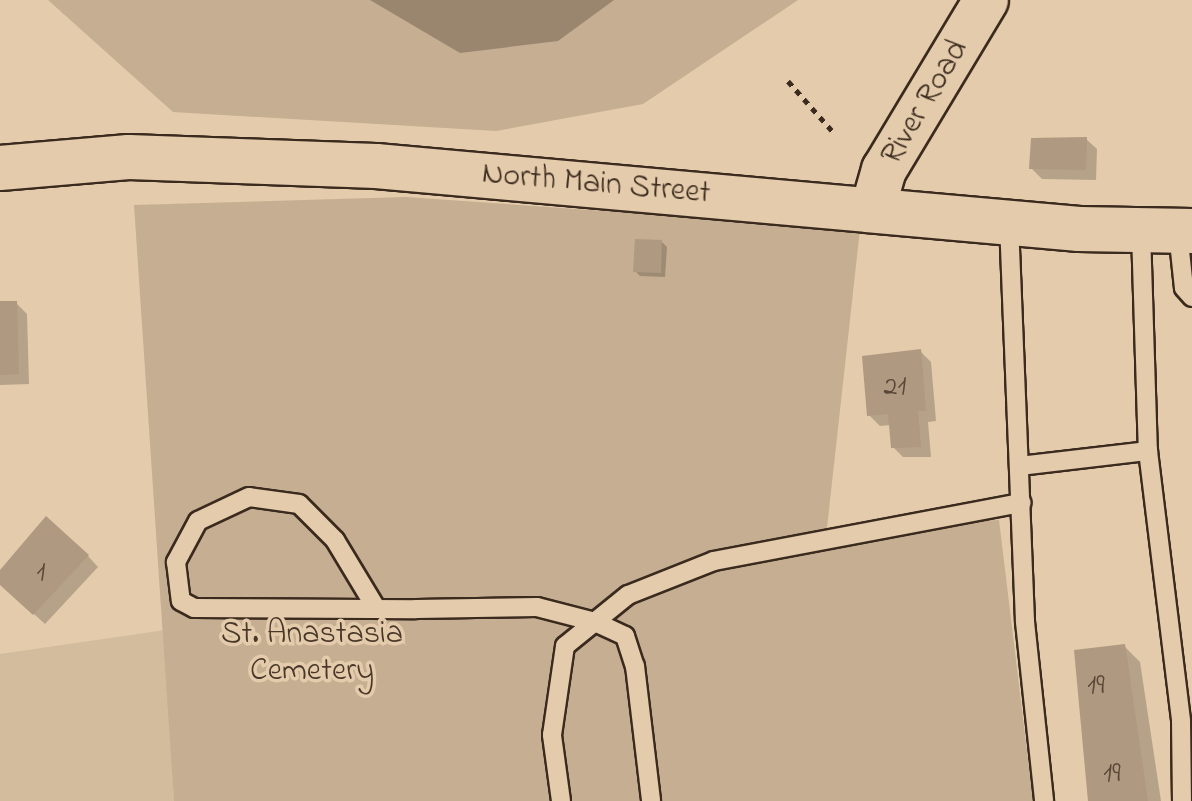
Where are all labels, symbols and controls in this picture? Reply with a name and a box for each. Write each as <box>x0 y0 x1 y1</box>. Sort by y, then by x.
street label: River Road <box>874 34 978 172</box>
street label: North Main Street <box>480 156 712 214</box>
house number: 21 <box>884 371 906 405</box>
house number: 1 <box>37 557 45 591</box>
park label: St. Anastasia Cemetery <box>221 617 403 692</box>
house number: 19 <box>1087 670 1105 704</box>
house number: 19 <box>1103 758 1121 792</box>

